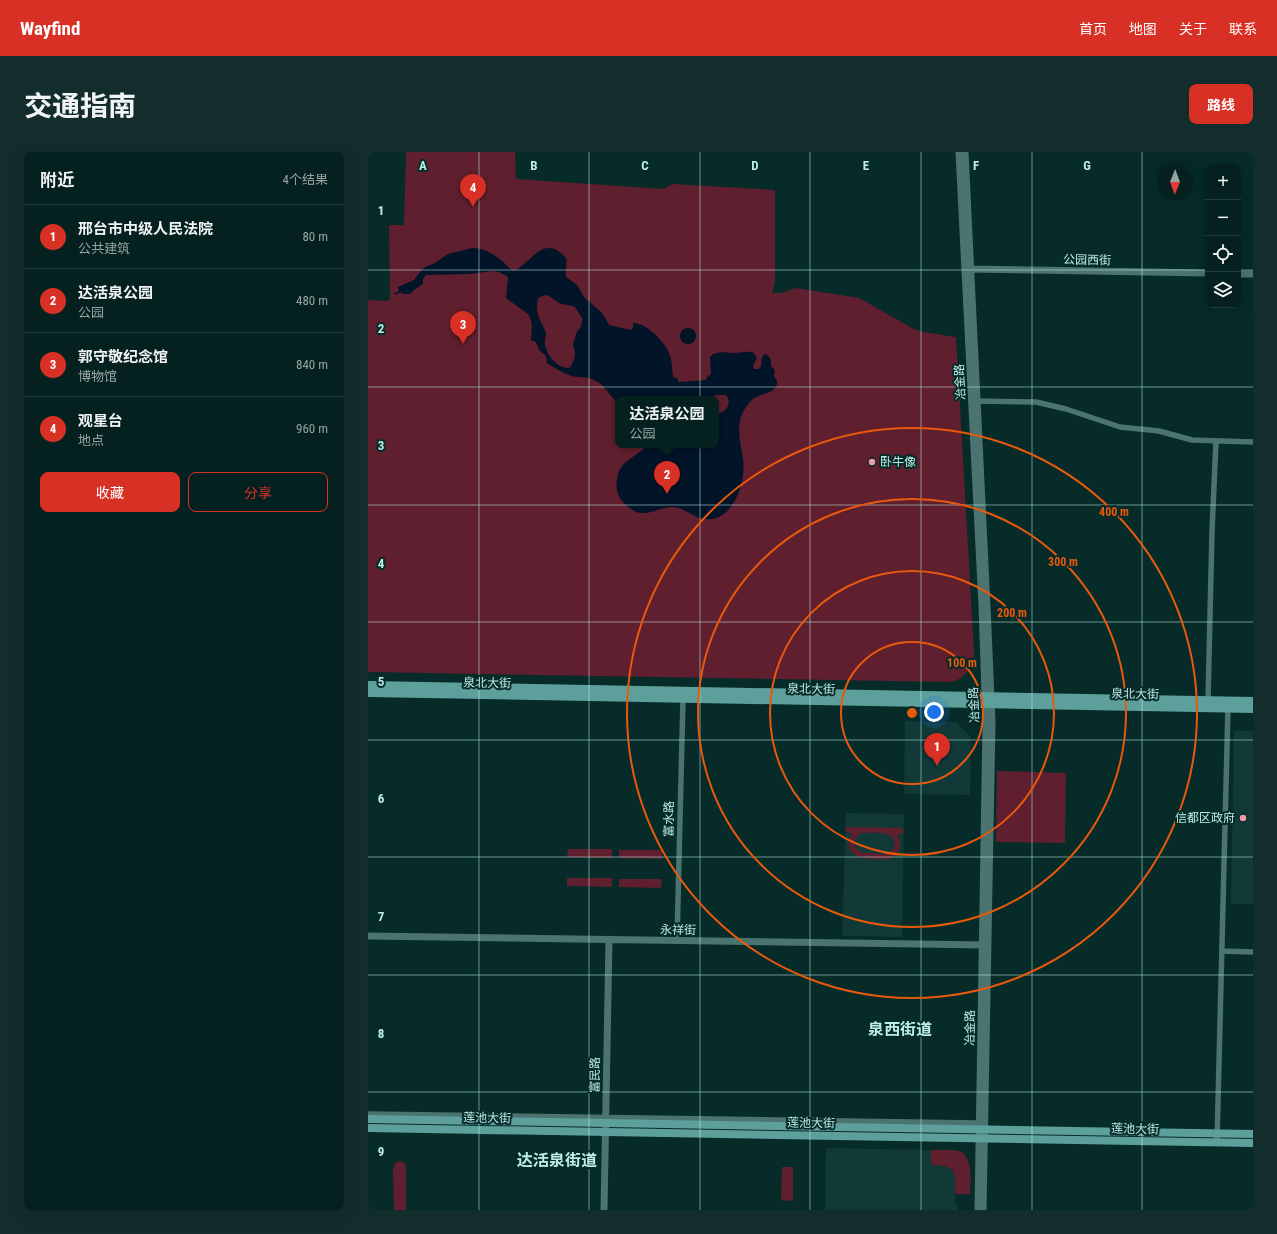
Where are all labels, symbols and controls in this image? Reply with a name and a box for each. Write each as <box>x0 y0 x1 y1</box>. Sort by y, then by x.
text: Wayfind <box>20 17 80 40</box>
text: 首页 <box>1079 21 1107 37</box>
text: 地图 <box>1129 21 1157 37</box>
text: 关于 <box>1179 21 1207 37</box>
text: 联系 <box>1229 21 1257 37</box>
button: 路线 <box>1189 84 1253 124</box>
text: 交通指南 <box>24 90 136 123</box>
text: A <box>419 158 427 173</box>
text: B <box>530 158 538 173</box>
text: C <box>641 158 649 173</box>
text: D <box>751 158 759 173</box>
text: E <box>863 158 870 173</box>
text: F <box>973 158 979 173</box>
text: G <box>1083 158 1091 173</box>
north arrow <box>1157 164 1193 200</box>
map controls <box>1205 164 1241 308</box>
button: + <box>1205 164 1241 200</box>
text: 附近 <box>40 170 74 190</box>
text: 4个结果 <box>283 172 328 187</box>
pin: 4 <box>460 174 486 207</box>
button: − <box>1205 200 1241 236</box>
text: 1 <box>378 203 384 218</box>
text: 邢台市中级人民法院 <box>78 220 213 238</box>
text: 1 <box>50 229 56 244</box>
text: 80 m <box>302 229 328 244</box>
button: locate <box>1205 236 1241 272</box>
text: 公共建筑 <box>78 241 130 256</box>
street label: 公园西街 <box>1063 253 1111 267</box>
button: layers <box>1205 272 1241 308</box>
text: 达活泉公园 <box>78 284 153 302</box>
text: 2 <box>50 293 56 308</box>
text: 480 m <box>296 293 328 308</box>
text: 公园 <box>78 305 104 320</box>
pin: 3 <box>450 311 476 344</box>
text: 2 <box>378 321 385 336</box>
text: 郭守敬纪念馆 <box>78 348 168 366</box>
text: 3 <box>50 357 56 372</box>
text: 840 m <box>296 357 328 372</box>
street label: 冶金路 <box>952 364 968 400</box>
text: 博物馆 <box>78 369 117 384</box>
popup <box>615 396 719 448</box>
text: 达活泉公园 <box>629 405 705 423</box>
text: 观星台 <box>78 412 123 430</box>
text: 4 <box>50 421 56 436</box>
text: 960 m <box>296 421 328 436</box>
text: 公园 <box>629 426 656 441</box>
text: 地点 <box>78 433 104 448</box>
text: 3 <box>378 438 384 453</box>
place label: 卧牛像 <box>880 455 916 469</box>
marker: 卧牛像 <box>867 457 877 467</box>
pin: 2 <box>654 461 680 494</box>
button: 收藏 <box>40 472 180 512</box>
button: 分享 <box>188 472 328 512</box>
text: 400 m <box>1099 505 1129 519</box>
text: 300 m <box>1048 555 1078 569</box>
text: 4 <box>378 556 385 571</box>
text: 200 m <box>997 606 1027 620</box>
text: 100 m <box>947 656 977 670</box>
text: 5 <box>378 674 385 689</box>
street label: 泉北大街 <box>463 676 511 690</box>
street label: 泉北大街 <box>787 682 835 696</box>
street label: 冶金路 <box>966 687 982 723</box>
street label: 泉北大街 <box>1111 687 1159 701</box>
your location <box>924 702 944 722</box>
centre of rings <box>905 706 919 720</box>
pin: 1 <box>924 733 950 766</box>
text: 6 <box>378 791 385 806</box>
street label: 富水路 <box>662 801 676 837</box>
place label: 信都区政府 <box>1175 811 1235 825</box>
marker: 信都区政府 <box>1238 813 1248 823</box>
text: 7 <box>378 909 385 924</box>
street label: 永祥街 <box>660 923 696 937</box>
street label: 冶金路 <box>963 1010 977 1046</box>
district label: 泉西街道 <box>868 1020 932 1039</box>
text: 8 <box>378 1026 384 1041</box>
street label: 富民路 <box>588 1057 602 1093</box>
street label: 莲池大街 <box>463 1111 511 1125</box>
street label: 莲池大街 <box>787 1116 835 1130</box>
street label: 莲池大街 <box>1111 1122 1159 1136</box>
text: 9 <box>378 1144 384 1159</box>
district label: 达活泉街道 <box>517 1151 597 1170</box>

